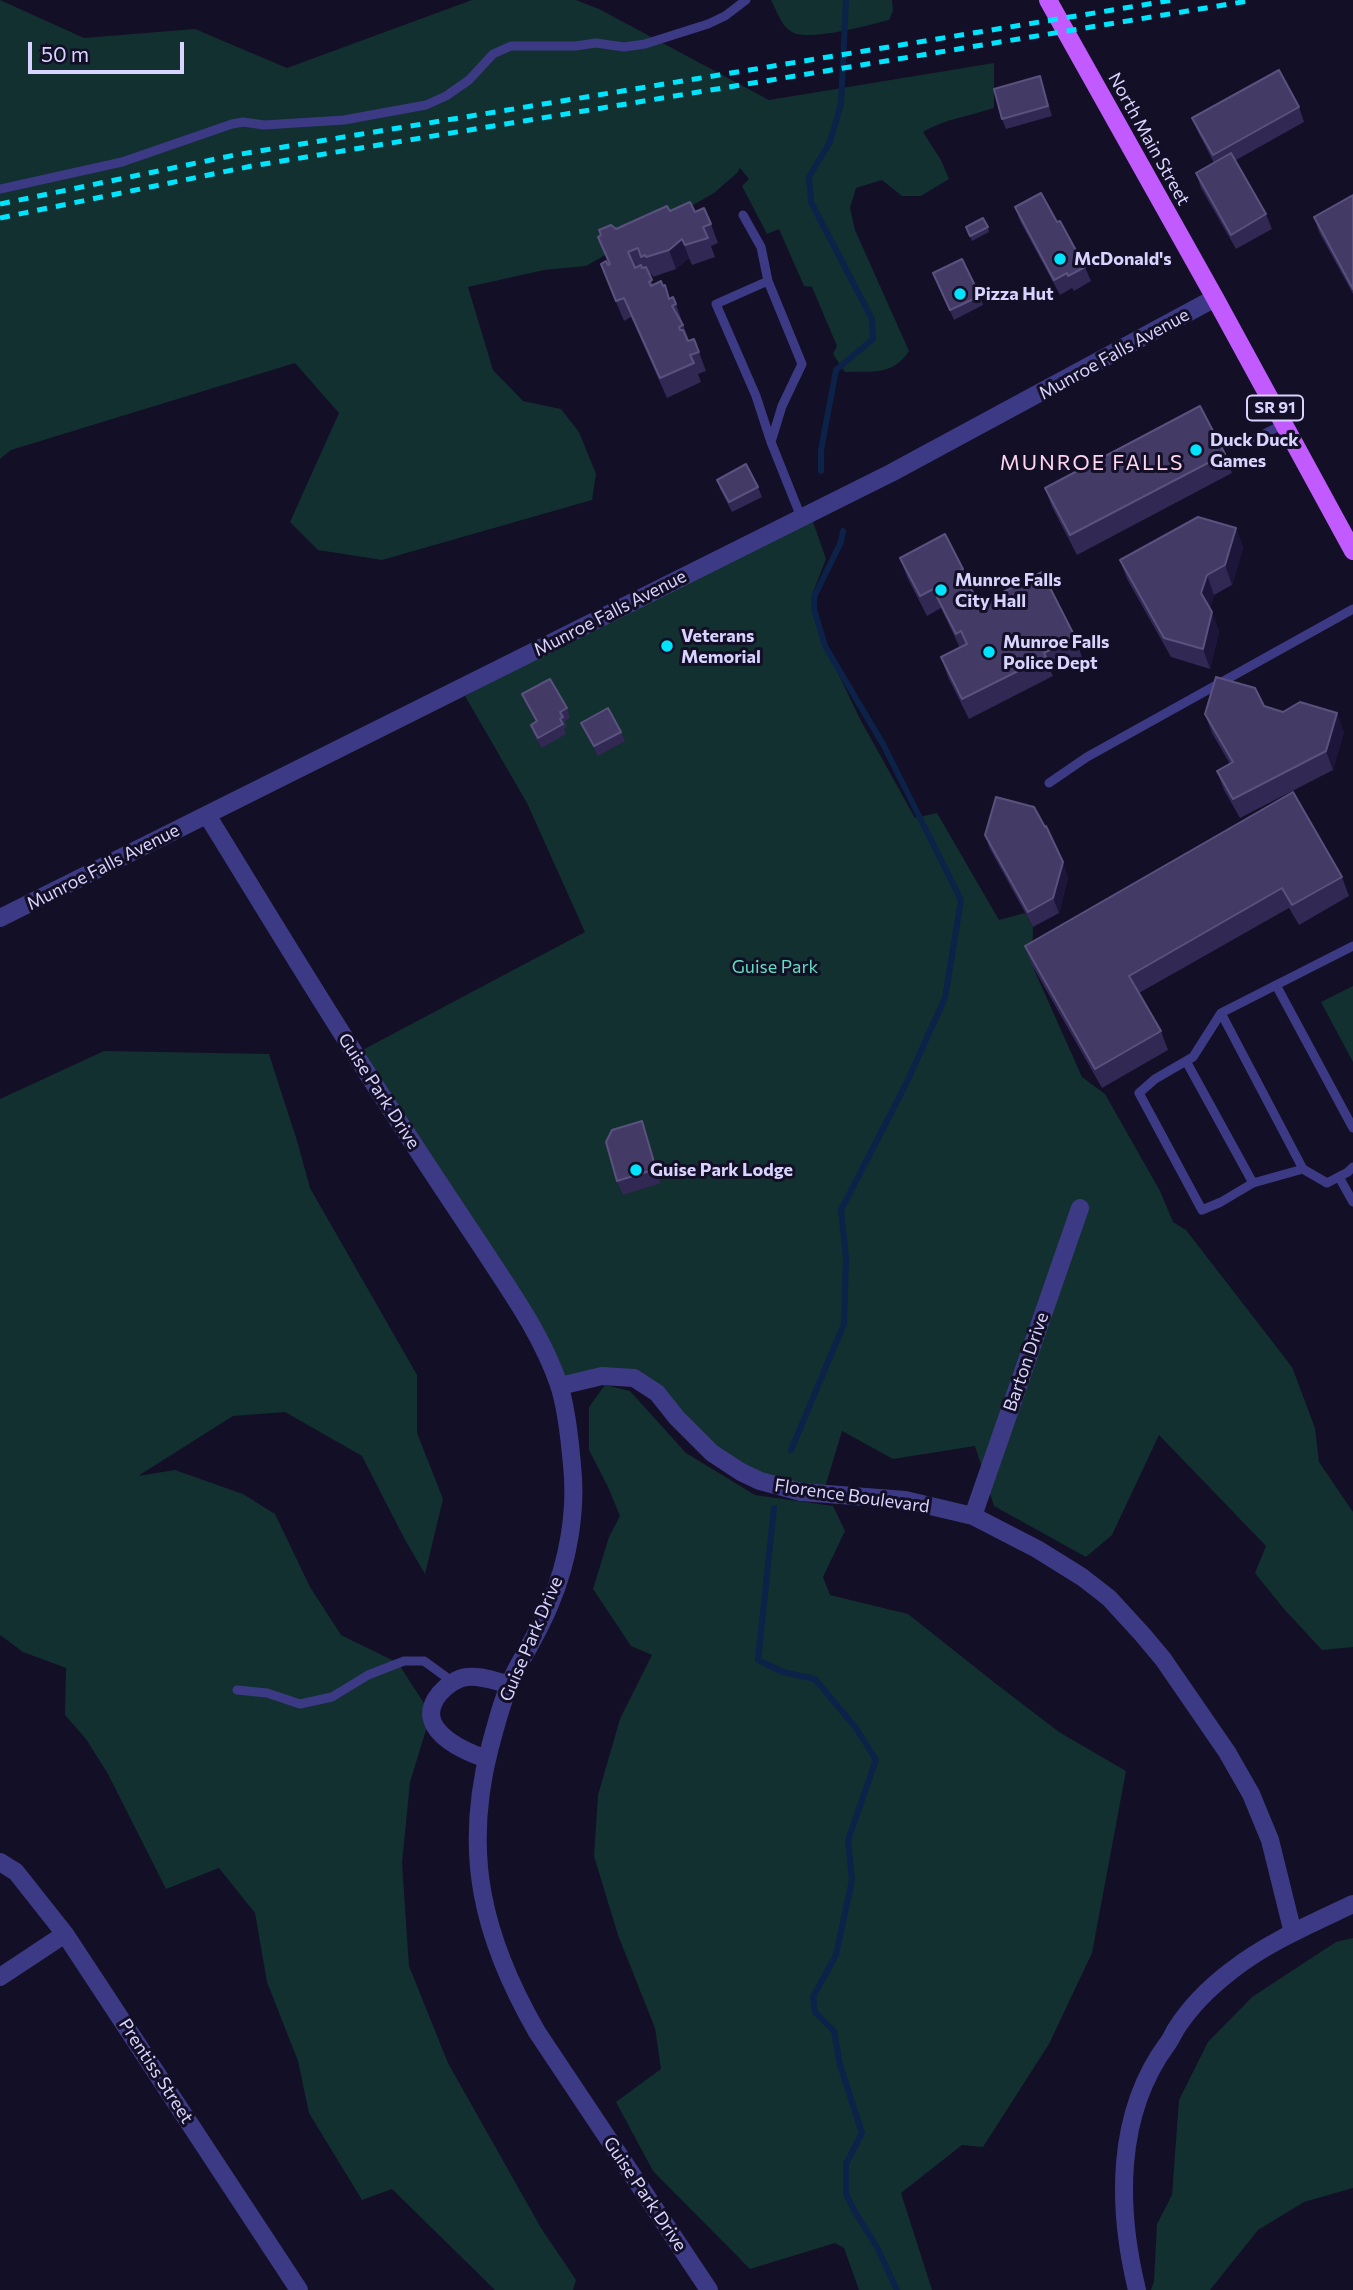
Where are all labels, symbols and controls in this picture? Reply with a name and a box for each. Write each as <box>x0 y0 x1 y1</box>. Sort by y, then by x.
scale bar <box>32 28 187 72</box>
text: 50 m <box>41 41 89 66</box>
street label: North Main Street <box>1104 69 1194 209</box>
place label: McDonald's <box>1074 248 1172 270</box>
marker: McDonald's <box>1052 251 1068 267</box>
place label: Pizza Hut <box>974 283 1054 305</box>
marker: Pizza Hut <box>952 286 968 302</box>
street label: Munroe Falls Avenue <box>1035 304 1193 404</box>
road number: SR 91 <box>1247 396 1303 420</box>
place label: Duck Duck Games <box>1210 429 1298 472</box>
marker: Duck Duck Games <box>1188 442 1204 458</box>
district label: MUNROE FALLS <box>1001 450 1183 476</box>
street label: Munroe Falls Avenue <box>530 565 690 661</box>
place label: Munroe Falls City Hall <box>955 569 1061 612</box>
marker: Munroe Falls City Hall <box>933 582 949 598</box>
place label: Veterans Memorial <box>681 625 761 668</box>
place label: Munroe Falls Police Dept <box>1003 631 1109 674</box>
marker: Veterans Memorial <box>659 638 675 654</box>
marker: Munroe Falls Police Dept <box>981 644 997 660</box>
street label: Munroe Falls Avenue <box>23 819 183 915</box>
park label: Guise Park <box>732 956 818 978</box>
street label: Guise Park Drive <box>334 1029 424 1153</box>
place label: Guise Park Lodge <box>650 1159 793 1181</box>
marker: Guise Park Lodge <box>628 1162 644 1178</box>
street label: Barton Drive <box>999 1310 1053 1414</box>
street label: Florence Boulevard <box>773 1474 931 1518</box>
street label: Guise Park Drive <box>495 1573 567 1705</box>
street label: Prentiss Street <box>114 2015 198 2127</box>
street label: Guise Park Drive <box>599 2133 691 2255</box>

